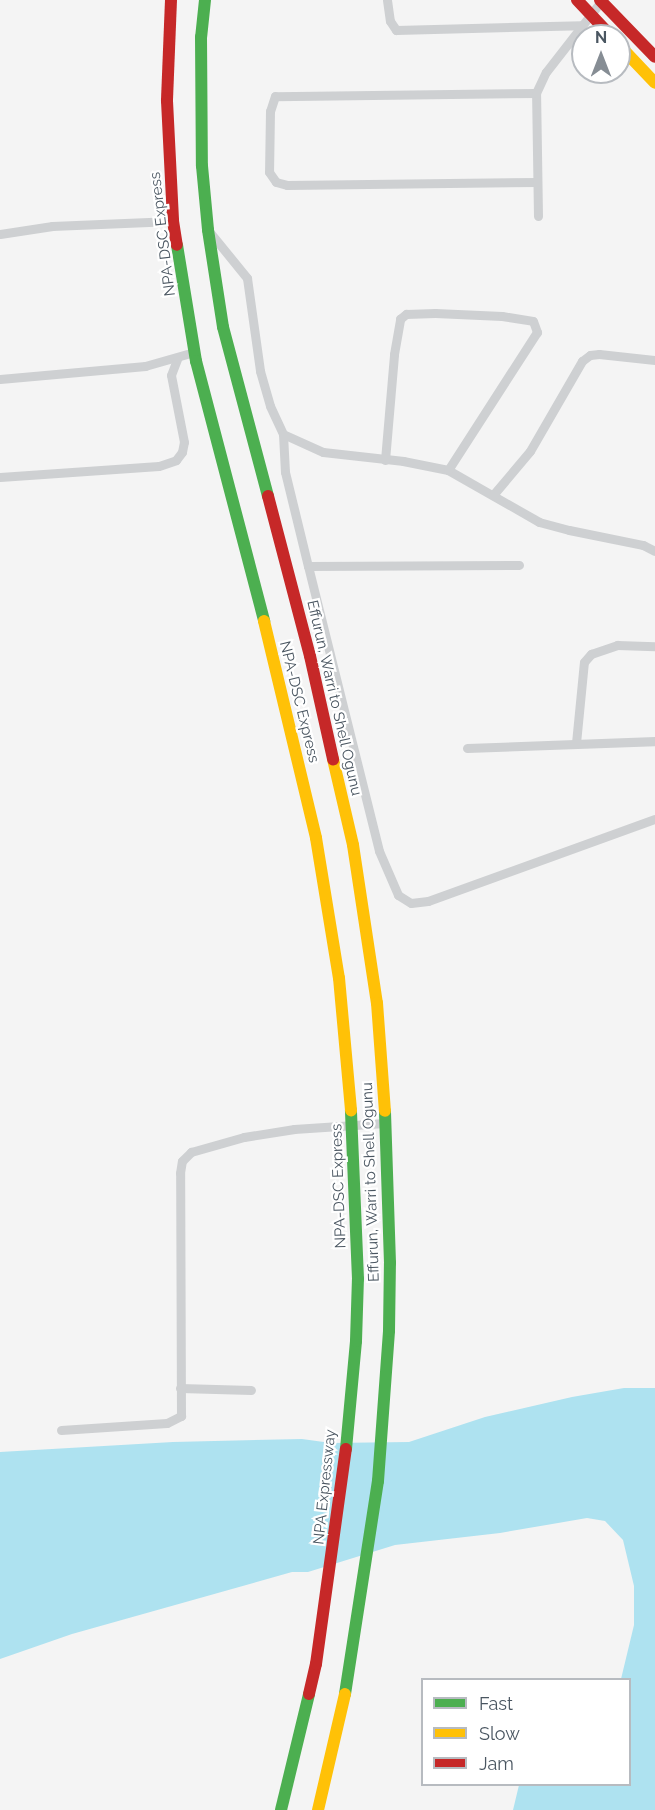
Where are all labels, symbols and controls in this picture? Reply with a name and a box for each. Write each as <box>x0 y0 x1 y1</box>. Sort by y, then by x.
north arrow <box>571 24 631 84</box>
text: N <box>595 28 607 47</box>
street label: NPA-DSC Express <box>146 171 180 297</box>
street label: Effurun, Warri to Shell Ogunu <box>303 598 365 798</box>
street label: NPA-DSC Express <box>275 639 323 765</box>
street label: Effurun, Warri to Shell Ogunu <box>359 1081 383 1283</box>
street label: NPA-DSC Express <box>328 1123 350 1249</box>
street label: NPA Expressway <box>310 1428 340 1546</box>
legend <box>421 1678 631 1786</box>
text: Fast <box>479 1693 513 1714</box>
text: Slow <box>479 1723 520 1744</box>
text: Jam <box>479 1753 514 1774</box>

